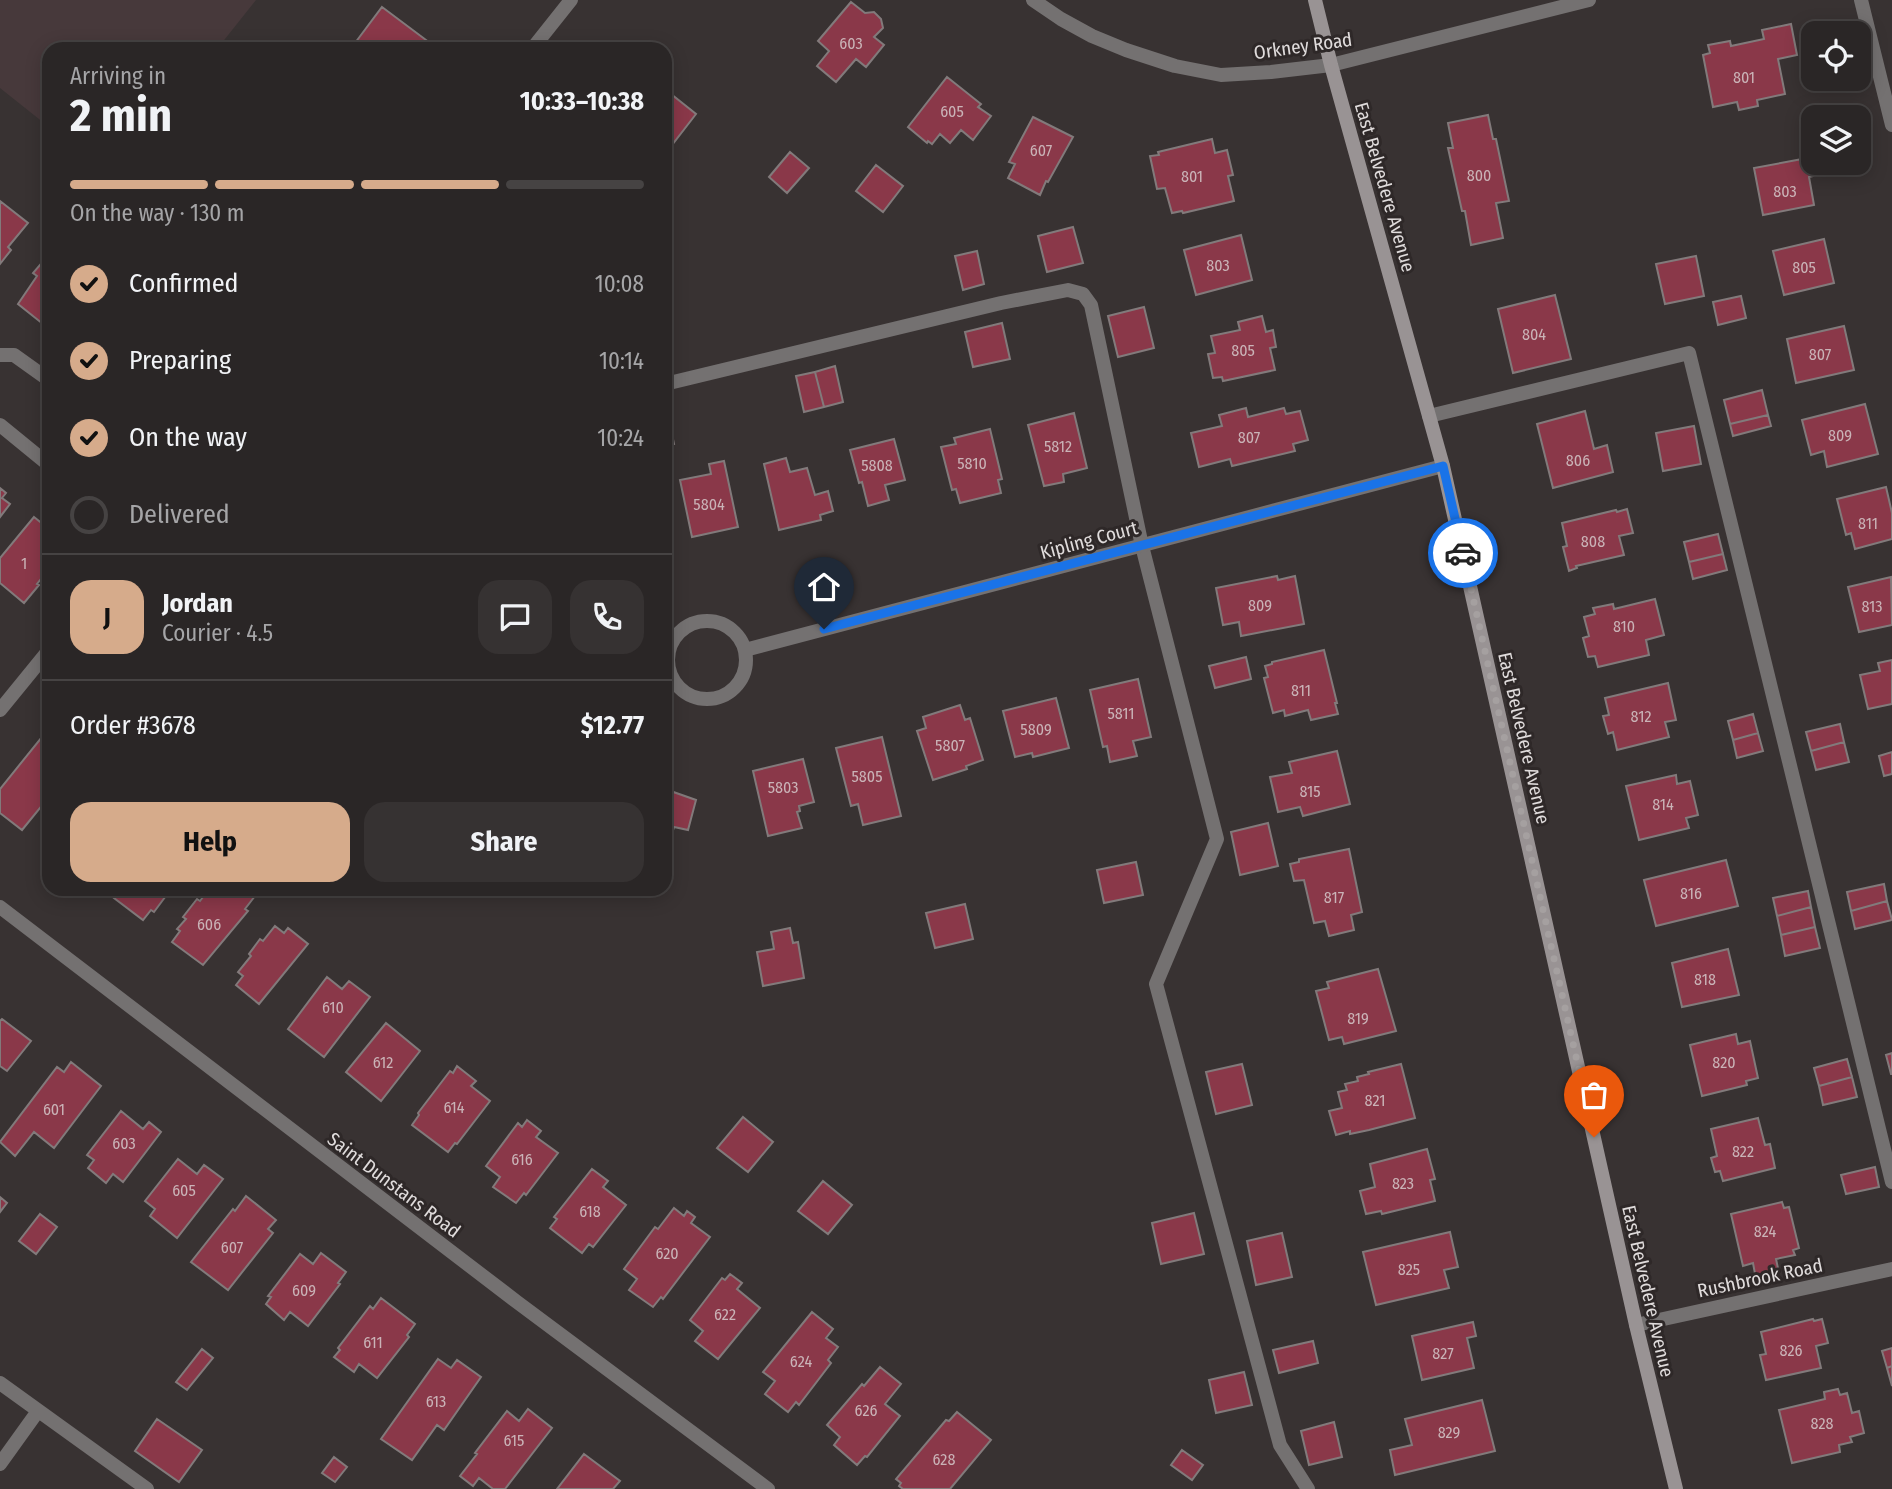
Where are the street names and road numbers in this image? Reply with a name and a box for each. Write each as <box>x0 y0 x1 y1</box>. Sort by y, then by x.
street label: Orkney Road <box>1252 28 1354 64</box>
street label: East Belvedere Avenue <box>1350 99 1420 275</box>
street label: Kipling Court <box>1038 516 1141 564</box>
street label: East Belvedere Avenue <box>1493 650 1555 826</box>
street label: Saint Dunstans Road <box>323 1127 465 1243</box>
street label: East Belvedere Avenue <box>1617 1203 1679 1379</box>
street label: Rushbrook Road <box>1695 1254 1825 1302</box>

